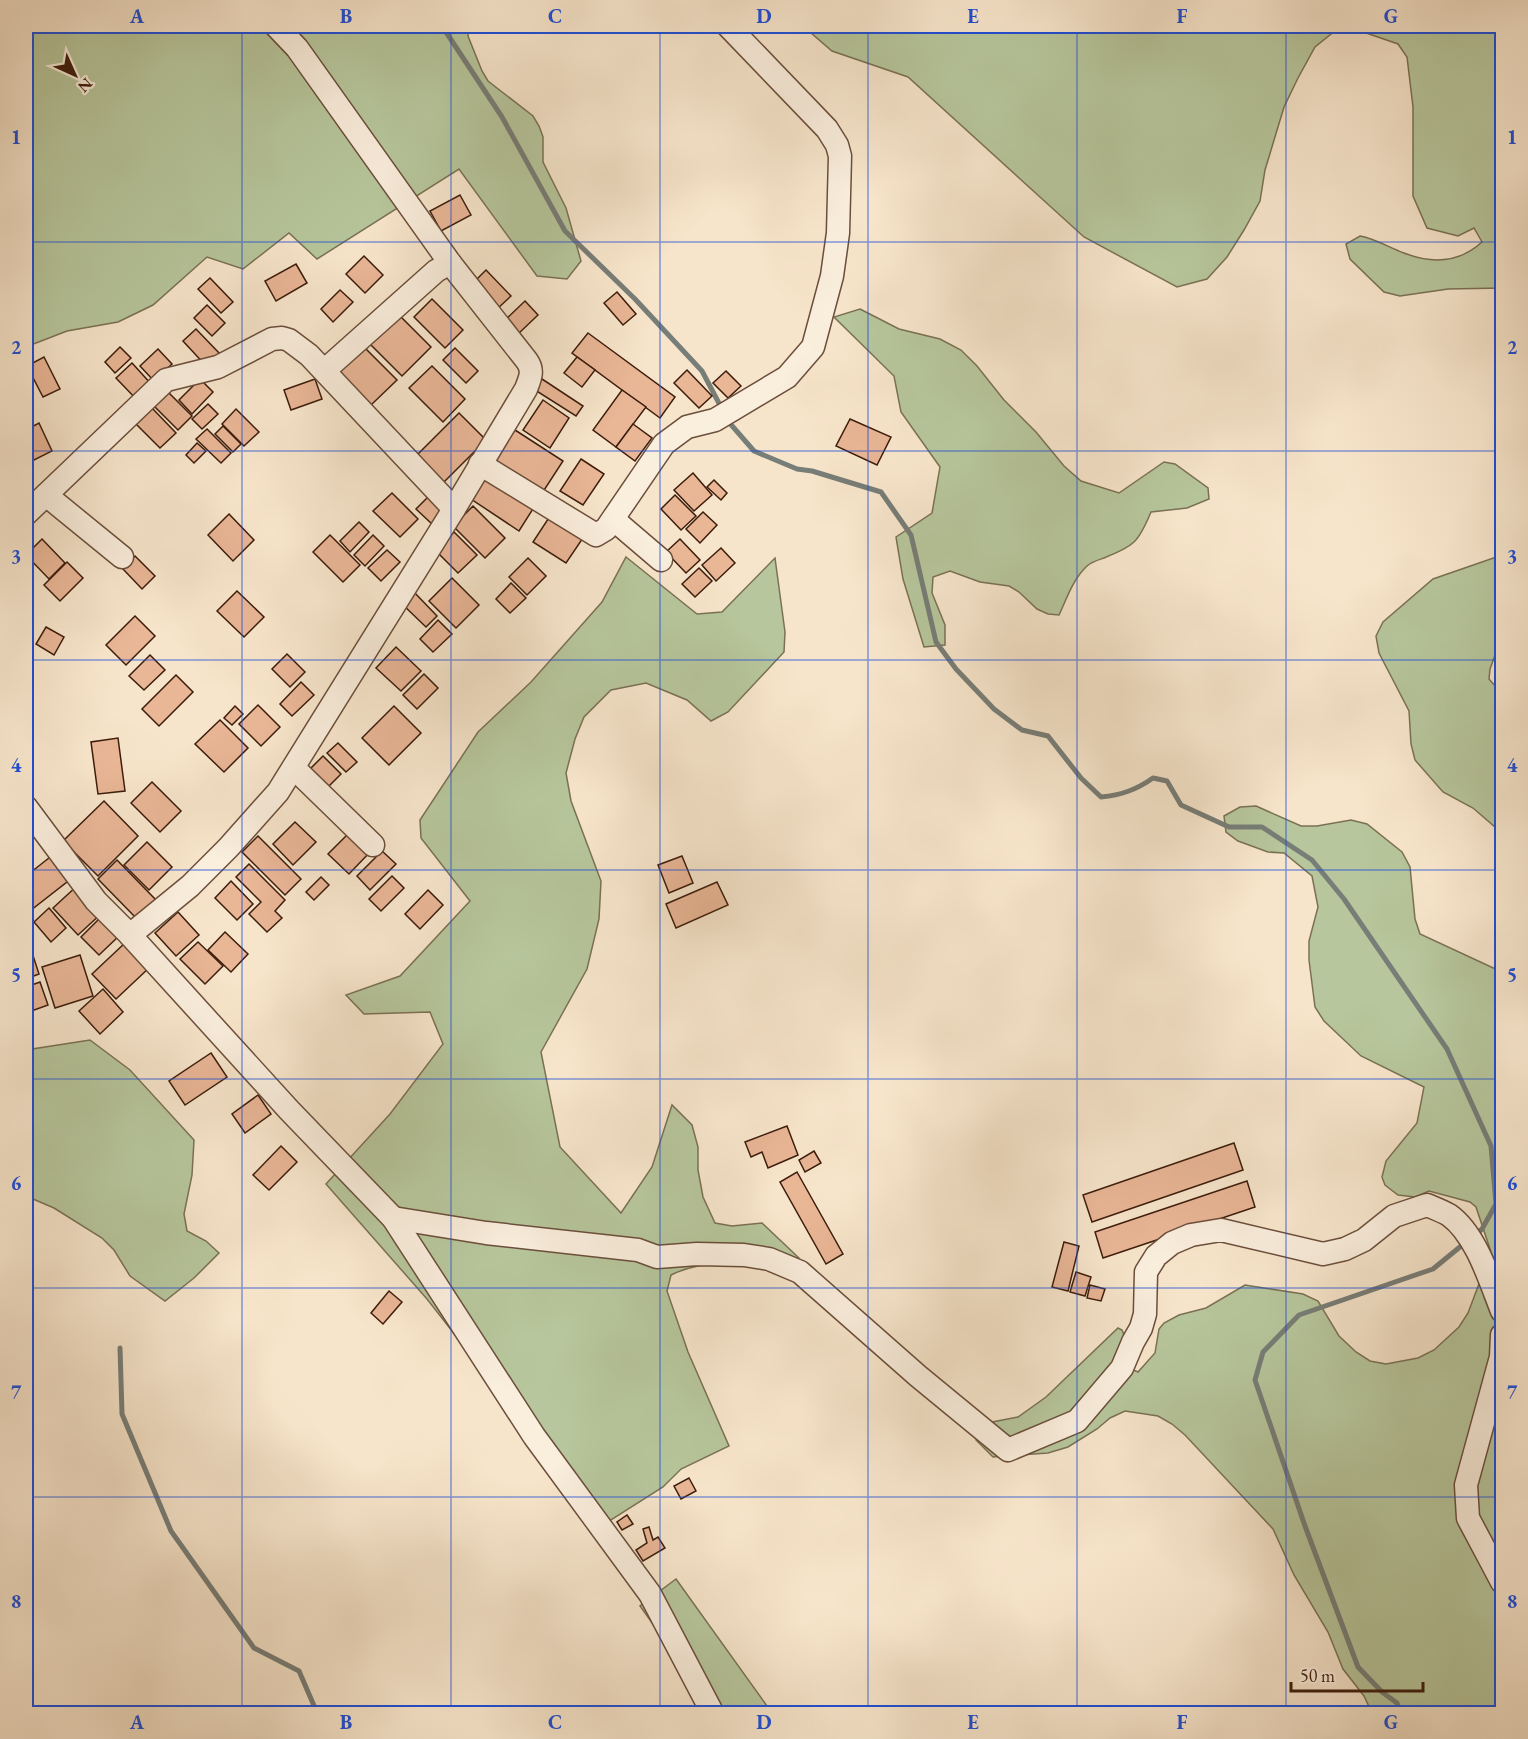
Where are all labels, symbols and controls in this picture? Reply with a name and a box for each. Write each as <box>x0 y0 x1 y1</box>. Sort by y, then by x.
text: A <box>129 3 145 29</box>
text: B <box>340 3 352 29</box>
text: C <box>548 3 562 29</box>
text: D <box>756 3 772 29</box>
text: E <box>967 3 979 29</box>
text: F <box>1177 3 1188 29</box>
text: G <box>1384 3 1398 29</box>
north arrow <box>45 45 105 105</box>
text: N <box>73 73 97 97</box>
text: 1 <box>11 124 21 150</box>
text: 1 <box>1507 124 1517 150</box>
text: 2 <box>11 334 22 360</box>
text: 2 <box>1507 334 1518 360</box>
text: 3 <box>11 543 21 569</box>
text: 3 <box>1507 543 1517 569</box>
text: 4 <box>11 752 22 778</box>
text: 4 <box>1507 752 1518 778</box>
text: 5 <box>11 961 21 987</box>
text: 5 <box>1507 961 1517 987</box>
text: 6 <box>11 1170 22 1196</box>
text: 6 <box>1507 1170 1518 1196</box>
text: 7 <box>11 1379 22 1405</box>
text: 7 <box>1507 1379 1518 1405</box>
text: 8 <box>11 1588 21 1614</box>
text: 8 <box>1507 1588 1517 1614</box>
scale bar <box>1291 1655 1423 1693</box>
text: 50 m <box>1300 1664 1335 1687</box>
text: A <box>129 1709 145 1735</box>
text: B <box>340 1709 352 1735</box>
text: C <box>548 1709 562 1735</box>
text: D <box>756 1709 772 1735</box>
text: E <box>967 1709 979 1735</box>
text: F <box>1177 1709 1188 1735</box>
text: G <box>1384 1709 1398 1735</box>

